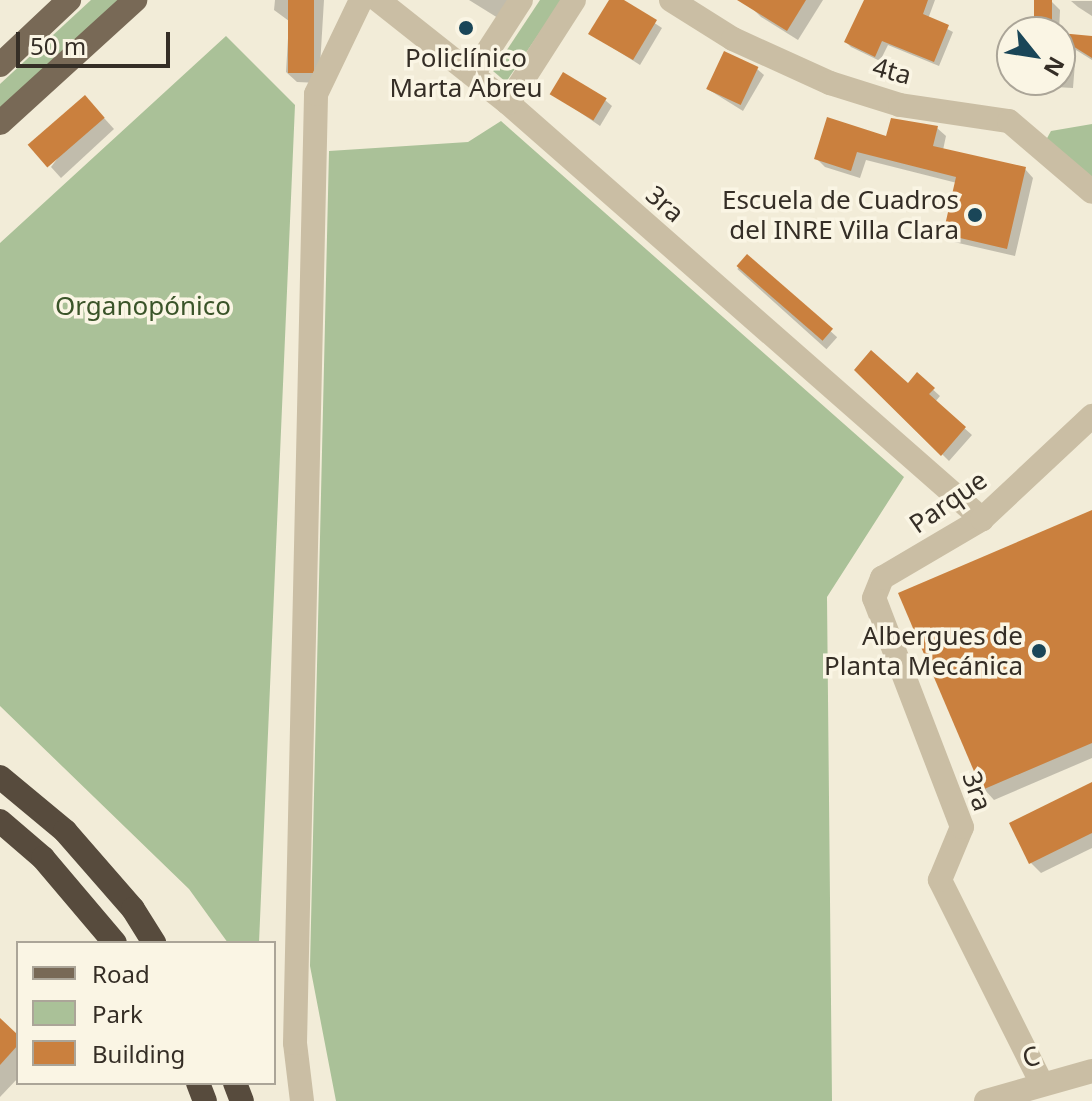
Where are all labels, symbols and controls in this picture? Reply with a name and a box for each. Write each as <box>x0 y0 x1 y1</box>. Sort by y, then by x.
scale bar <box>20 16 174 66</box>
north arrow <box>996 16 1076 96</box>
marker: Policlínico Marta Abreu <box>455 17 477 39</box>
text: 50 m <box>30 29 86 62</box>
place label: Policlínico Marta Abreu <box>389 42 543 104</box>
street label: 4ta <box>869 51 915 91</box>
text: N <box>1038 52 1073 82</box>
street label: 3ra <box>640 179 690 229</box>
place label: Escuela de Cuadros del INRE Villa Clara <box>722 184 959 246</box>
marker: Escuela de Cuadros del INRE Villa Clara <box>966 206 984 224</box>
park label: Organopónico <box>55 290 231 322</box>
street label: Parque <box>903 464 993 540</box>
place label: Albergues de Planta Mecánica <box>824 620 1023 682</box>
marker: Albergues de Planta Mecánica <box>1030 642 1048 660</box>
street label: 3ra <box>956 767 998 815</box>
legend <box>16 941 276 1085</box>
text: Road <box>92 957 150 990</box>
text: Park <box>92 997 143 1030</box>
text: Building <box>92 1037 185 1070</box>
street label: C <box>1019 1040 1043 1074</box>

